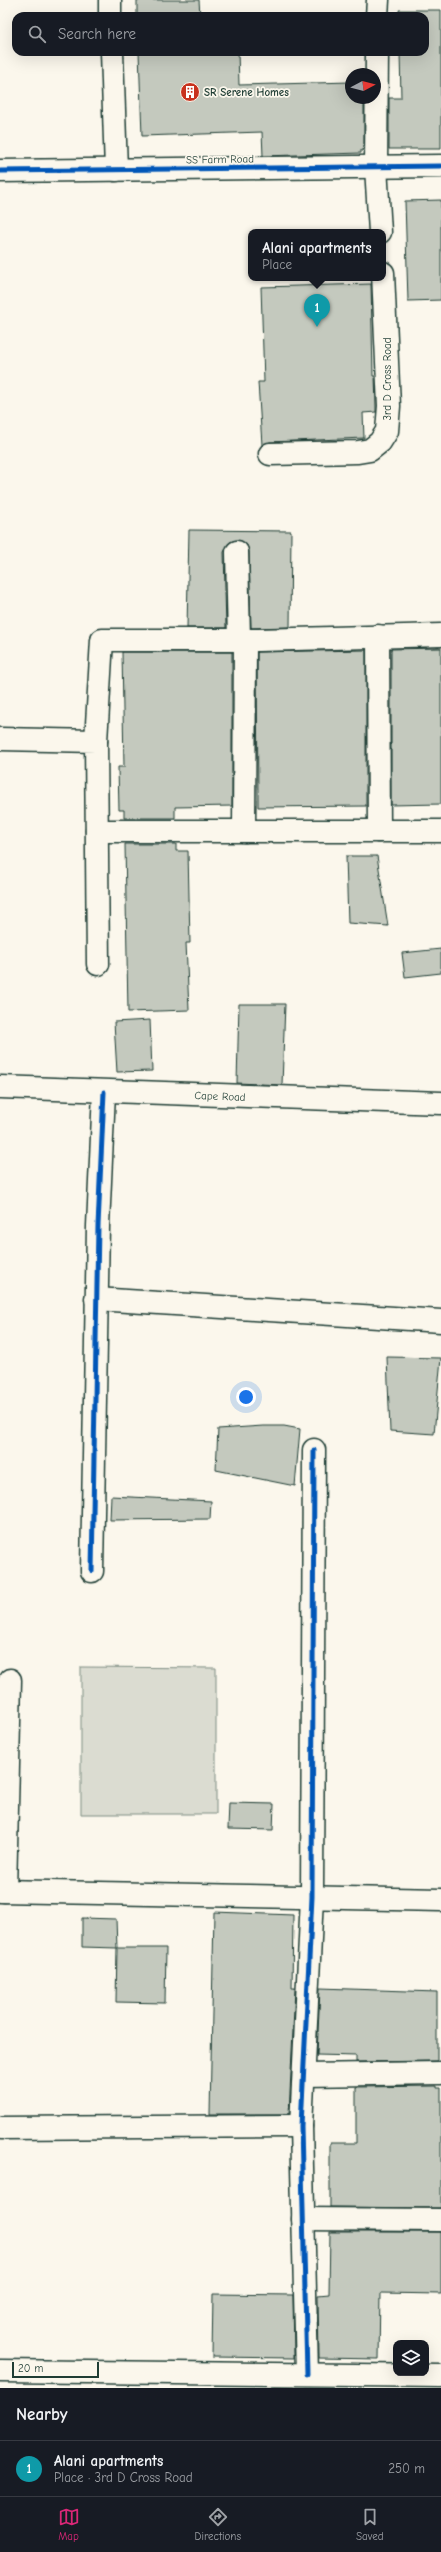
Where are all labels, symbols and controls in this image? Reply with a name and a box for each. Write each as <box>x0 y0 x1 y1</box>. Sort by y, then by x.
search box <box>12 12 429 56</box>
icon: search <box>26 23 48 45</box>
text: Search here <box>58 25 136 43</box>
north arrow <box>345 68 381 104</box>
building icon: SR Serene Homes <box>179 81 201 103</box>
place label: SR Serene Homes <box>204 86 289 99</box>
street label: SS Farm Road <box>186 152 254 167</box>
popup <box>248 229 386 281</box>
text: Alani apartments <box>262 239 372 257</box>
text: Place <box>262 257 292 272</box>
pin: 1 <box>304 294 330 327</box>
street label: 3rd D Cross Road <box>381 337 394 420</box>
street label: Cape Road <box>194 1089 246 1104</box>
your location <box>236 1387 256 1407</box>
map controls <box>393 2340 429 2376</box>
button: layers <box>393 2340 429 2376</box>
scale bar <box>12 2360 99 2379</box>
text: 20 m <box>18 2362 43 2375</box>
text: Nearby <box>16 2405 67 2424</box>
text: Alani apartments <box>54 2452 163 2470</box>
text: 1 <box>26 2461 32 2476</box>
text: 250 m <box>388 2461 425 2476</box>
text: Place · 3rd D Cross Road <box>54 2470 193 2485</box>
tab: Map <box>58 2506 80 2543</box>
tab: Directions <box>195 2506 241 2543</box>
tab: Saved <box>356 2506 383 2543</box>

